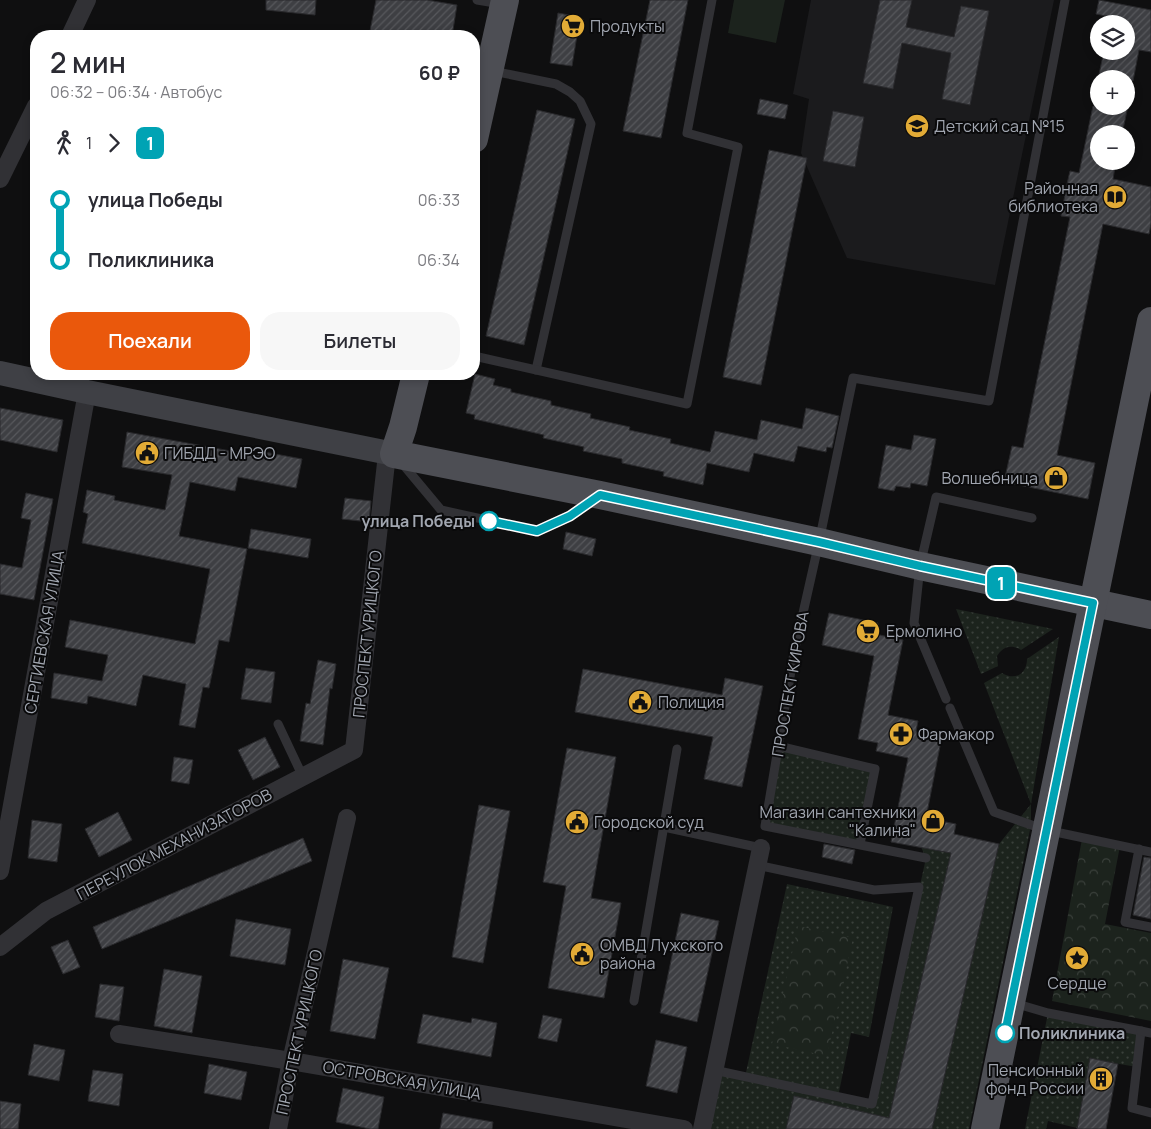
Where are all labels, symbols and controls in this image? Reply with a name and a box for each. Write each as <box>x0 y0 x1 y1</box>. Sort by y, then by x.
supermarket icon: Продукты <box>560 13 586 39</box>
place label: Продукты <box>590 15 665 37</box>
map controls <box>1090 15 1135 170</box>
button: layers <box>1090 15 1135 60</box>
text: 2 мин <box>50 43 126 81</box>
text: 60 ₽ <box>419 60 460 86</box>
button: + <box>1090 70 1135 115</box>
text: 06:32 – 06:34 · Автобус <box>50 81 222 103</box>
school or university icon: Детский сад №15 <box>904 113 930 139</box>
place label: Детский сад №15 <box>934 115 1065 137</box>
button: − <box>1090 125 1135 170</box>
icon: walk <box>50 129 78 157</box>
icon: forward <box>100 129 128 157</box>
text: 1 <box>146 131 154 155</box>
text: 1 <box>86 132 92 154</box>
place label: Районная библиотека <box>1008 177 1098 217</box>
library icon: Районная библиотека <box>1102 184 1128 210</box>
text: улица Победы <box>88 187 223 213</box>
text: 06:33 <box>418 189 460 211</box>
text: Поликлиника <box>88 247 214 273</box>
text: 06:34 <box>417 249 460 271</box>
button: Поехали <box>50 312 250 370</box>
button: Билеты <box>260 312 460 370</box>
public building icon: ГИБДД - МРЭО <box>134 440 160 466</box>
place label: ГИБДД - МРЭО <box>164 442 276 464</box>
shop icon: Волшебница <box>1043 465 1069 491</box>
place label: Волшебница <box>941 467 1038 489</box>
place label: улица Победы <box>361 510 475 532</box>
marker: улица Победы <box>479 511 499 531</box>
street label: СЕРГИЕВСКАЯ УЛИЦА <box>19 549 69 715</box>
street label: ПРОСПЕКТ УРИЦКОГО <box>347 549 387 719</box>
line badge: 1 <box>985 567 1017 599</box>
text: 1 <box>997 571 1005 595</box>
street label: ПРОСПЕКТ КИРОВА <box>766 610 814 758</box>
supermarket icon: Ермолино <box>855 618 881 644</box>
place label: Ермолино <box>886 620 962 642</box>
public building icon: Полиция <box>627 689 653 715</box>
place label: Полиция <box>658 691 725 713</box>
pharmacy icon: Фармакор <box>888 721 914 747</box>
place label: Фармакор <box>918 723 994 745</box>
street label: ПЕРЕУЛОК МЕХАНИЗАТОРОВ <box>73 783 276 905</box>
place label: Магазин сантехники "Калина" <box>759 801 916 841</box>
shop icon: Магазин сантехники "Калина" <box>920 808 946 834</box>
public building icon: Городской суд <box>564 809 590 835</box>
place label: Городской суд <box>594 811 704 833</box>
place label: ОМВД Лужского района <box>600 934 723 974</box>
public building icon: ОМВД Лужского района <box>569 941 595 967</box>
place icon: Сердце <box>1064 945 1090 971</box>
street label: ПРОСПЕКТ УРИЦКОГО <box>271 947 327 1117</box>
place label: Сердце <box>1047 972 1107 994</box>
place label: Поликлиника <box>1019 1022 1125 1044</box>
marker: Поликлиника <box>995 1023 1015 1043</box>
street label: ОСТРОВСКАЯ УЛИЦА <box>321 1055 483 1105</box>
place label: Пенсионный фонд России <box>986 1059 1084 1099</box>
building icon: Пенсионный фонд России <box>1088 1066 1114 1092</box>

